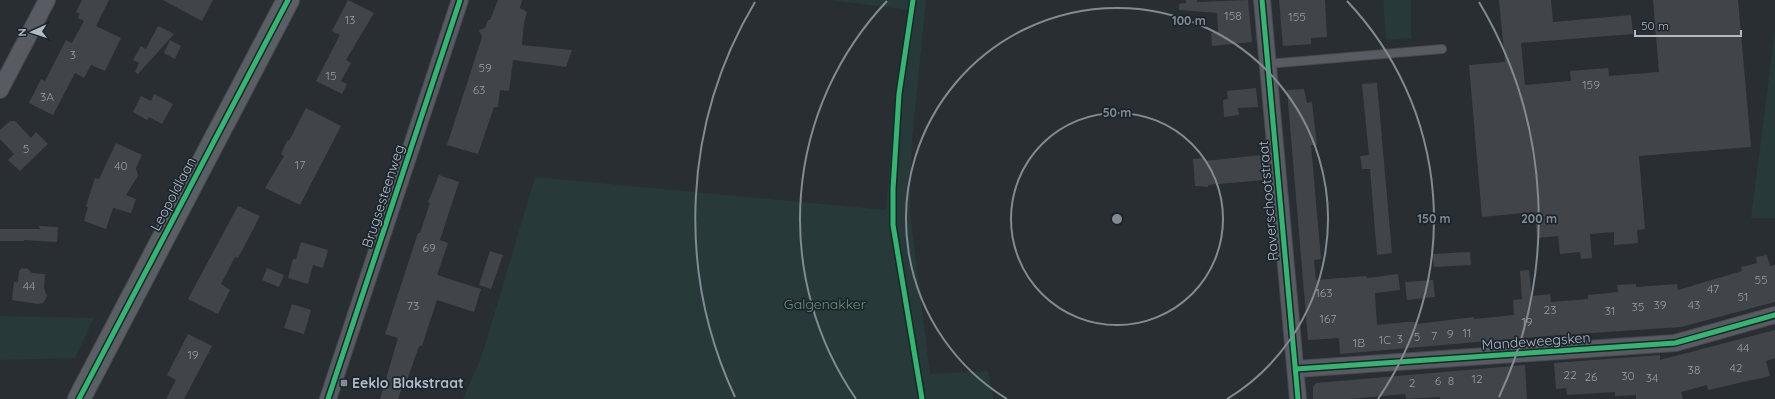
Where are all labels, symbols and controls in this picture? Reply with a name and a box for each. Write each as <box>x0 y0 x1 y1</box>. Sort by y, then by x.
house number: 158 <box>1224 8 1242 23</box>
house number: 155 <box>1288 9 1306 24</box>
north arrow <box>12 12 52 52</box>
house number: 13 <box>345 12 355 27</box>
scale bar <box>1635 12 1741 38</box>
text: 100 m <box>1172 13 1206 28</box>
text: 50 m <box>1641 18 1669 33</box>
text: N <box>15 28 29 37</box>
house number: 3 <box>70 47 76 62</box>
house number: 59 <box>478 60 492 75</box>
house number: 15 <box>326 68 336 83</box>
house number: 159 <box>1582 77 1600 92</box>
house number: 63 <box>473 82 485 97</box>
house number: 3A <box>40 89 54 104</box>
text: 50 m <box>1103 105 1131 120</box>
street label: Raverschootstraat <box>1254 140 1282 262</box>
house number: 5 <box>23 141 29 156</box>
street label: Brugsesteenweg <box>358 142 408 250</box>
street label: Leopoldlaan <box>146 154 200 234</box>
house number: 17 <box>295 157 305 172</box>
house number: 40 <box>114 158 128 173</box>
text: 150 m <box>1417 211 1451 226</box>
text: 200 m <box>1521 211 1557 226</box>
centre of rings <box>1110 212 1124 226</box>
house number: 69 <box>422 240 436 255</box>
house number: 55 <box>1754 272 1768 287</box>
house number: 44 <box>23 278 35 293</box>
house number: 47 <box>1707 281 1719 296</box>
house number: 163 <box>1315 285 1333 300</box>
house number: 51 <box>1738 289 1748 304</box>
park label: Galgenakker <box>784 295 867 313</box>
house number: 39 <box>1654 297 1667 312</box>
house number: 43 <box>1688 297 1700 312</box>
house number: 73 <box>407 298 419 313</box>
house number: 35 <box>1632 299 1644 314</box>
house number: 23 <box>1544 302 1556 317</box>
house number: 31 <box>1605 303 1615 318</box>
house number: 167 <box>1319 311 1337 326</box>
house number: 19 <box>1521 314 1533 329</box>
house number: 11 <box>1463 325 1471 340</box>
house number: 9 <box>1447 326 1454 341</box>
house number: 7 <box>1431 328 1437 343</box>
street label: Mandeweegsken <box>1481 328 1591 354</box>
house number: 5 <box>1414 329 1420 344</box>
house number: 3 <box>1397 331 1403 346</box>
house number: 1C <box>1379 332 1391 347</box>
house number: 1B <box>1353 335 1365 350</box>
house number: 44 <box>1737 340 1749 355</box>
house number: 19 <box>187 347 199 362</box>
house number: 42 <box>1730 360 1743 375</box>
house number: 38 <box>1688 362 1700 377</box>
house number: 22 <box>1563 367 1577 382</box>
house number: 30 <box>1621 368 1635 383</box>
house number: 26 <box>1584 369 1598 384</box>
house number: 34 <box>1646 370 1658 385</box>
house number: 12 <box>1471 371 1483 386</box>
house number: 6 <box>1435 373 1442 388</box>
house number: 8 <box>1448 373 1454 388</box>
place label: Eeklo Blakstraat <box>352 374 464 392</box>
house number: 2 <box>1409 375 1416 390</box>
marker: Eeklo Blakstraat <box>339 378 349 388</box>

